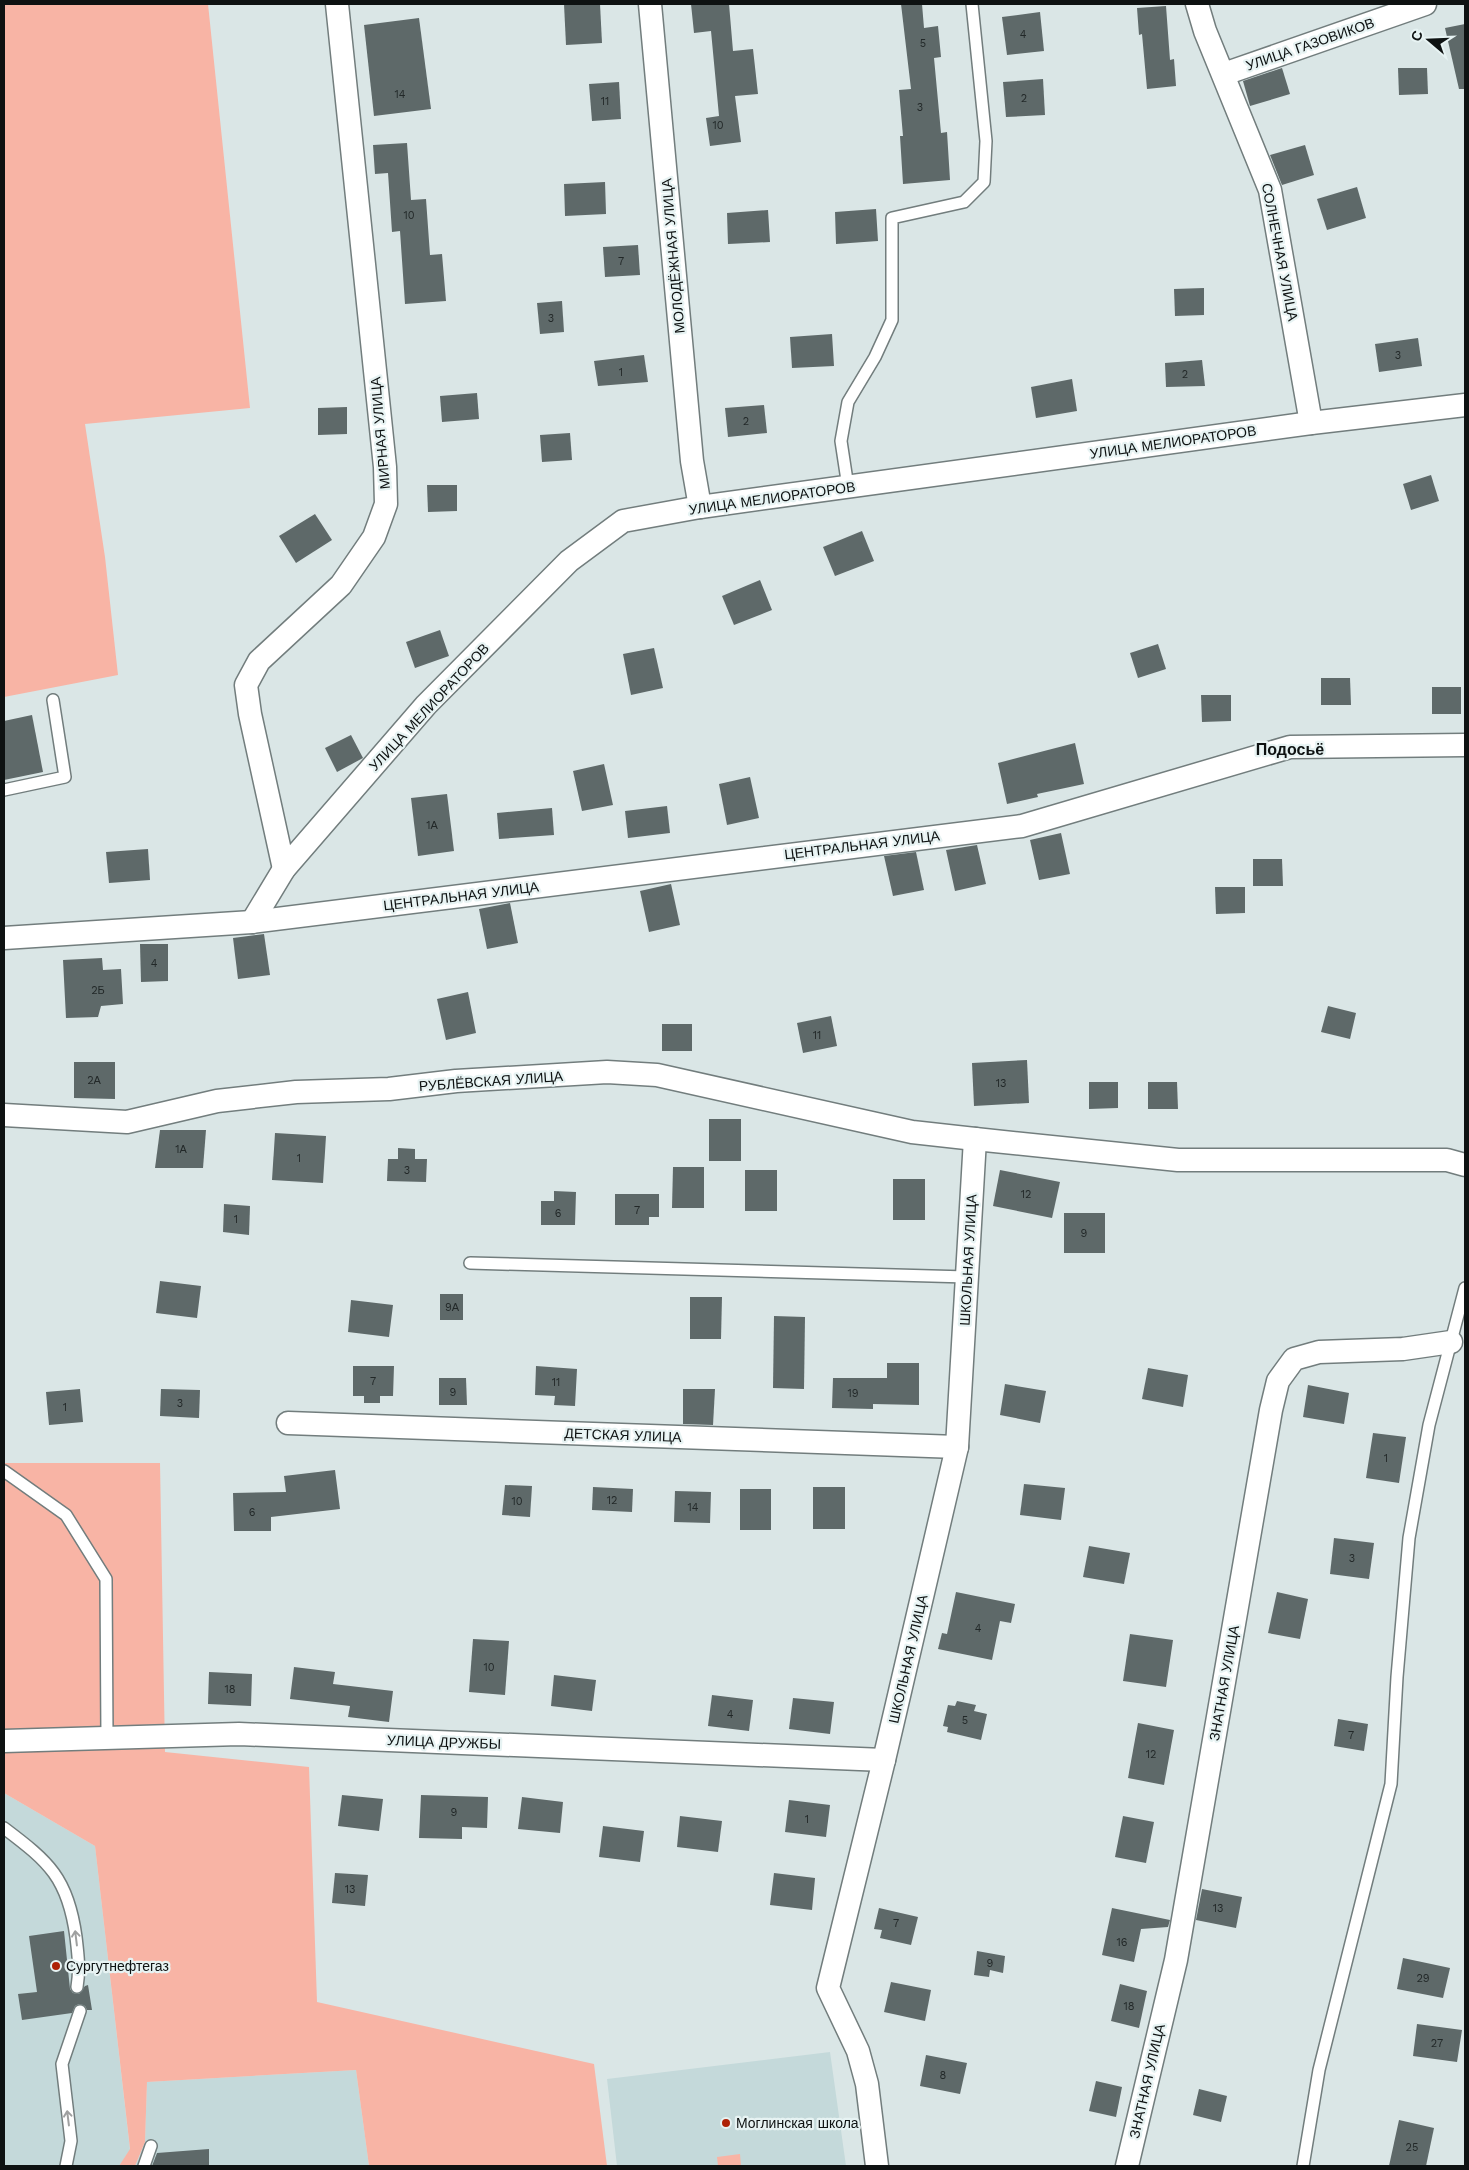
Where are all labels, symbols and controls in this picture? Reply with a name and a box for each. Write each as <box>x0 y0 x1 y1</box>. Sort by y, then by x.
street label: УЛИЦА ГАЗОВИКОВ <box>1244 14 1376 74</box>
north arrow <box>1404 15 1454 65</box>
house number: 4 <box>1020 28 1027 41</box>
text: С <box>1407 28 1426 43</box>
house number: 5 <box>920 37 926 50</box>
house number: 14 <box>394 88 406 101</box>
house number: 2 <box>1021 92 1027 105</box>
house number: 11 <box>601 95 609 108</box>
house number: 3 <box>917 101 923 114</box>
house number: 10 <box>712 119 724 132</box>
street label: МОЛОДЁЖНАЯ УЛИЦА <box>658 177 688 334</box>
street label: СОЛНЕЧНАЯ УЛИЦА <box>1259 182 1301 323</box>
house number: 10 <box>403 209 415 222</box>
house number: 7 <box>618 255 624 268</box>
house number: 3 <box>548 312 554 325</box>
house number: 3 <box>1395 349 1401 362</box>
house number: 1 <box>619 366 623 379</box>
house number: 2 <box>1182 368 1188 381</box>
street label: МИРНАЯ УЛИЦА <box>367 375 393 490</box>
house number: 2 <box>743 415 749 428</box>
street label: УЛИЦА МЕЛИОРАТОРОВ <box>1089 422 1257 462</box>
street label: УЛИЦА МЕЛИОРАТОРОВ <box>688 478 856 518</box>
street label: УЛИЦА МЕЛИОРАТОРОВ <box>366 640 492 774</box>
district label: Подосьё <box>1256 740 1324 759</box>
house number: 1А <box>426 819 438 832</box>
street label: ЦЕНТРАЛЬНАЯ УЛИЦА <box>783 827 941 862</box>
street label: ЦЕНТРАЛЬНАЯ УЛИЦА <box>382 878 540 913</box>
house number: 4 <box>151 957 158 970</box>
house number: 2Б <box>91 984 105 997</box>
house number: 11 <box>813 1029 821 1042</box>
street label: РУБЛЁВСКАЯ УЛИЦА <box>418 1068 564 1094</box>
house number: 2А <box>87 1074 102 1087</box>
house number: 13 <box>996 1077 1006 1090</box>
house number: 1А <box>175 1143 187 1156</box>
house number: 1 <box>297 1152 301 1165</box>
house number: 3 <box>404 1164 410 1177</box>
house number: 12 <box>1021 1188 1031 1201</box>
street label: ШКОЛЬНАЯ УЛИЦА <box>957 1193 979 1326</box>
house number: 7 <box>634 1204 640 1217</box>
house number: 6 <box>555 1207 562 1220</box>
house number: 1 <box>234 1213 238 1226</box>
house number: 9 <box>1081 1227 1088 1240</box>
house number: 9А <box>445 1301 460 1314</box>
house number: 7 <box>370 1375 376 1388</box>
house number: 11 <box>552 1376 560 1389</box>
house number: 9 <box>450 1386 457 1399</box>
house number: 19 <box>847 1387 859 1400</box>
house number: 3 <box>177 1397 183 1410</box>
house number: 1 <box>63 1401 67 1414</box>
street label: ДЕТСКАЯ УЛИЦА <box>564 1425 683 1445</box>
house number: 1 <box>1384 1452 1388 1465</box>
house number: 12 <box>607 1494 617 1507</box>
house number: 10 <box>511 1495 523 1508</box>
house number: 14 <box>687 1501 699 1514</box>
house number: 6 <box>249 1506 256 1519</box>
house number: 3 <box>1349 1552 1355 1565</box>
street label: ШКОЛЬНАЯ УЛИЦА <box>885 1592 931 1725</box>
house number: 4 <box>975 1622 982 1635</box>
street label: ЗНАТНАЯ УЛИЦА <box>1206 1623 1242 1742</box>
house number: 10 <box>483 1661 495 1674</box>
house number: 18 <box>224 1683 236 1696</box>
house number: 4 <box>727 1708 734 1721</box>
house number: 5 <box>962 1714 968 1727</box>
house number: 7 <box>1348 1729 1354 1742</box>
street label: УЛИЦА ДРУЖБЫ <box>387 1732 501 1752</box>
house number: 12 <box>1146 1748 1156 1761</box>
house number: 9 <box>451 1806 458 1819</box>
house number: 1 <box>805 1813 809 1826</box>
house number: 13 <box>345 1883 355 1896</box>
house number: 13 <box>1213 1902 1223 1915</box>
house number: 7 <box>893 1917 899 1930</box>
one-way arrow <box>71 1931 81 1947</box>
house number: 16 <box>1117 1936 1128 1949</box>
house number: 9 <box>987 1957 994 1970</box>
place label: Сургутнефтегаз <box>66 1958 169 1974</box>
marker: Сургутнефтегаз <box>50 1960 62 1972</box>
house number: 29 <box>1416 1972 1430 1985</box>
house number: 18 <box>1123 2000 1135 2013</box>
street label: ЗНАТНАЯ УЛИЦА <box>1126 2022 1168 2140</box>
house number: 27 <box>1431 2037 1443 2050</box>
house number: 8 <box>940 2069 947 2082</box>
one-way arrow <box>63 2110 73 2126</box>
place label: Моглинская школа <box>736 2115 859 2131</box>
marker: Моглинская школа <box>720 2117 732 2129</box>
house number: 25 <box>1406 2141 1418 2154</box>

